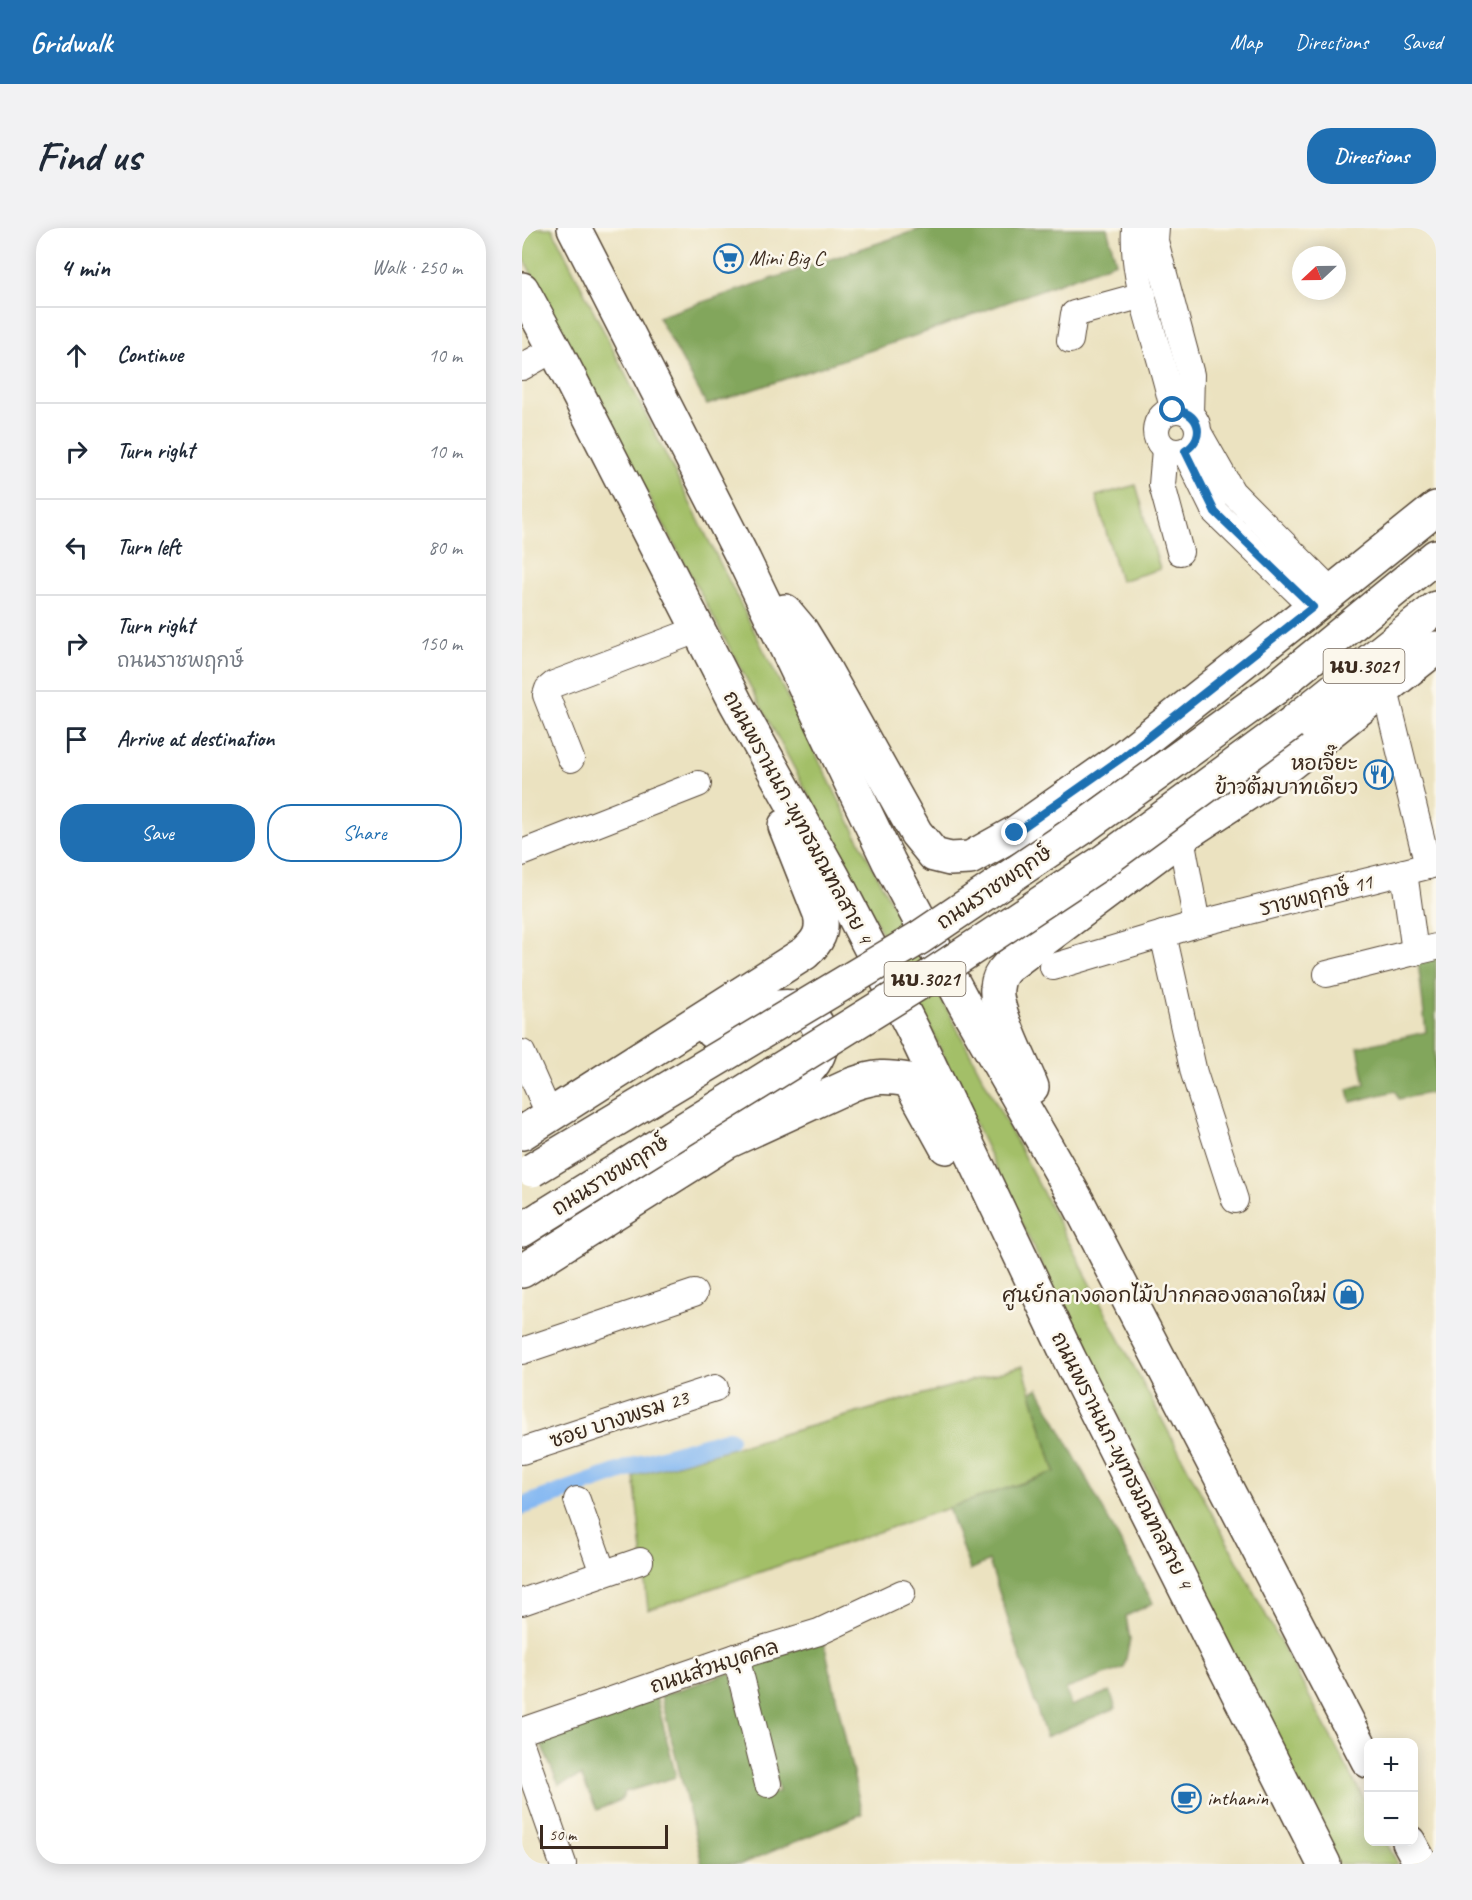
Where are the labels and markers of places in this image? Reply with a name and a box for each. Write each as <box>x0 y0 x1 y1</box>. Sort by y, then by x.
supermarket icon: Mini Big C <box>712 242 744 274</box>
place label: Mini Big C <box>749 245 827 271</box>
place label: หอเจี๊ยะ ข้าวต้มบาทเดียว <box>1215 744 1358 800</box>
restaurant icon: หอเจี๊ยะ ข้าวต้มบาทเดียว <box>1363 759 1395 791</box>
shop icon: ศูนย์กลางดอกไม้ปากคลองตลาดใหม่ <box>1332 1279 1364 1311</box>
place label: ศูนย์กลางดอกไม้ปากคลองตลาดใหม่ <box>1002 1282 1327 1311</box>
cafe icon: inthanin <box>1170 1782 1202 1814</box>
place label: inthanin <box>1207 1785 1269 1811</box>

